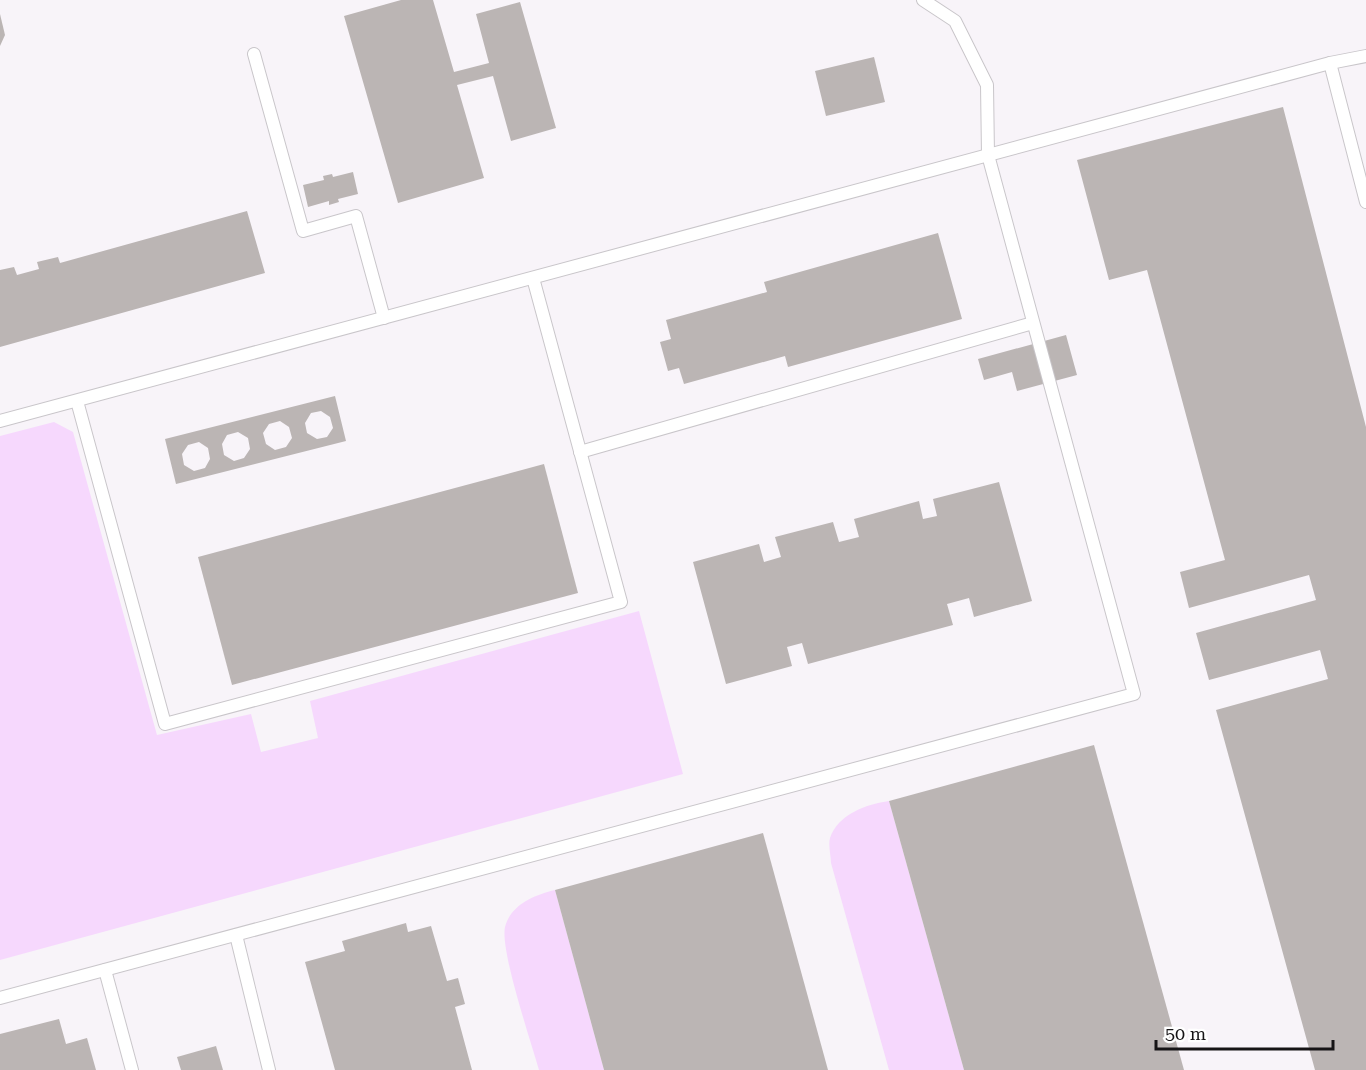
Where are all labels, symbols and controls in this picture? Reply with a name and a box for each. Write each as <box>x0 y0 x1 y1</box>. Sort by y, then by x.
scale bar <box>1156 1013 1333 1051</box>
text: 50 m <box>1165 1023 1206 1044</box>

